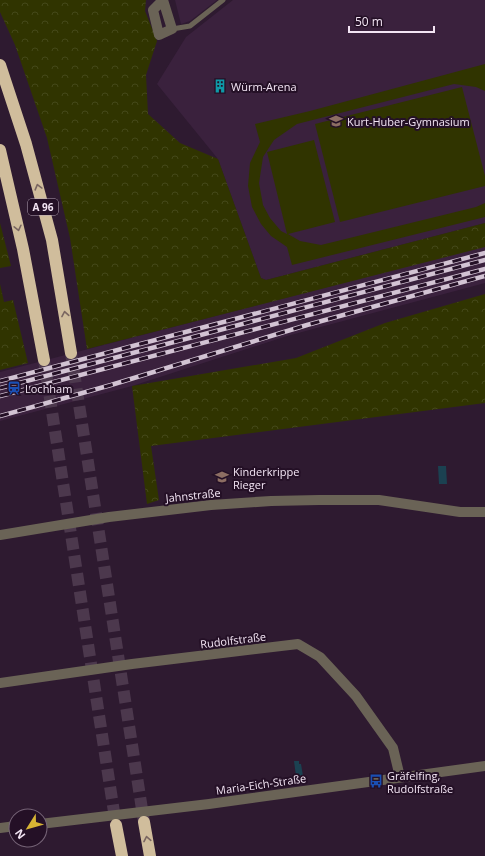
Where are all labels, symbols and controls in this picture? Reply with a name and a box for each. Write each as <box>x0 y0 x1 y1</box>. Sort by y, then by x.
scale bar <box>349 8 434 34</box>
text: 50 m <box>355 13 383 30</box>
building icon: Würm-Arena <box>212 78 228 94</box>
place label: Würm-Arena <box>231 79 297 94</box>
school or university icon: Kurt-Huber-Gymnasium <box>328 113 344 129</box>
place label: Kurt-Huber-Gymnasium <box>347 114 470 129</box>
one-way arrow <box>34 184 43 191</box>
road number: A 96 <box>28 199 58 215</box>
one-way arrow <box>14 225 22 232</box>
one-way arrow <box>61 311 69 317</box>
station icon: Lochham <box>6 380 22 396</box>
place label: Lochham <box>25 381 72 396</box>
place label: Kinderkrippe Rieger <box>233 464 299 492</box>
school or university icon: Kinderkrippe Rieger <box>214 469 230 485</box>
street label: Jahnstraße <box>164 485 221 505</box>
street label: Rudolfstraße <box>199 629 267 651</box>
place label: Gräfelfing, Rudolfstraße <box>387 768 453 796</box>
street label: Maria-Eich-Straße <box>215 770 307 798</box>
bus stop icon: Gräfelfing, Rudolfstraße <box>368 773 384 789</box>
north arrow <box>8 808 48 848</box>
text: N <box>11 826 28 842</box>
one-way arrow <box>143 836 152 842</box>

